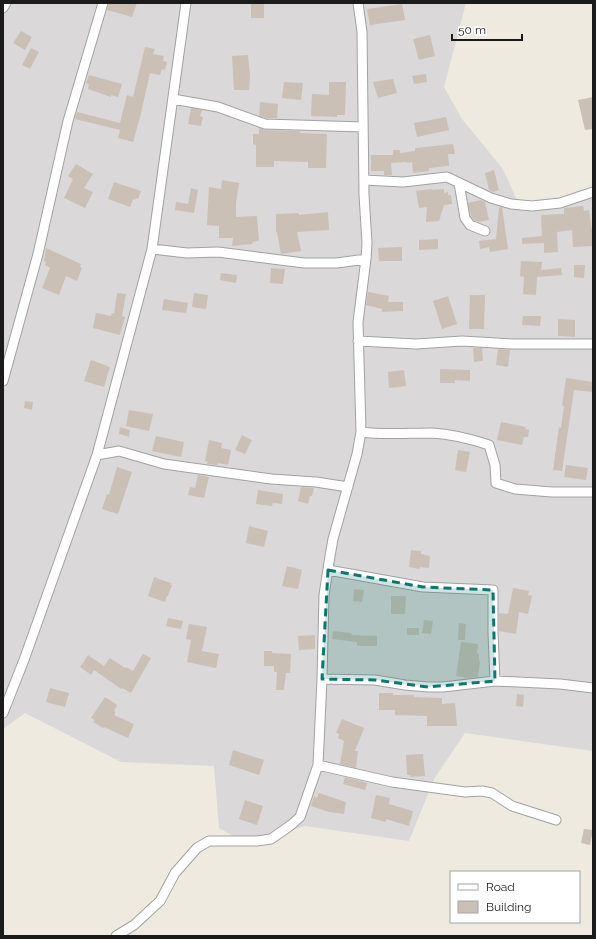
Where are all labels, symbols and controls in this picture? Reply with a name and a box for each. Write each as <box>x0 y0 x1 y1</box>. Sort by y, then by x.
scale bar <box>452 16 522 42</box>
text: 50 m <box>458 23 486 37</box>
legend <box>450 871 580 923</box>
text: Road <box>486 880 515 894</box>
text: Building <box>486 900 532 914</box>

